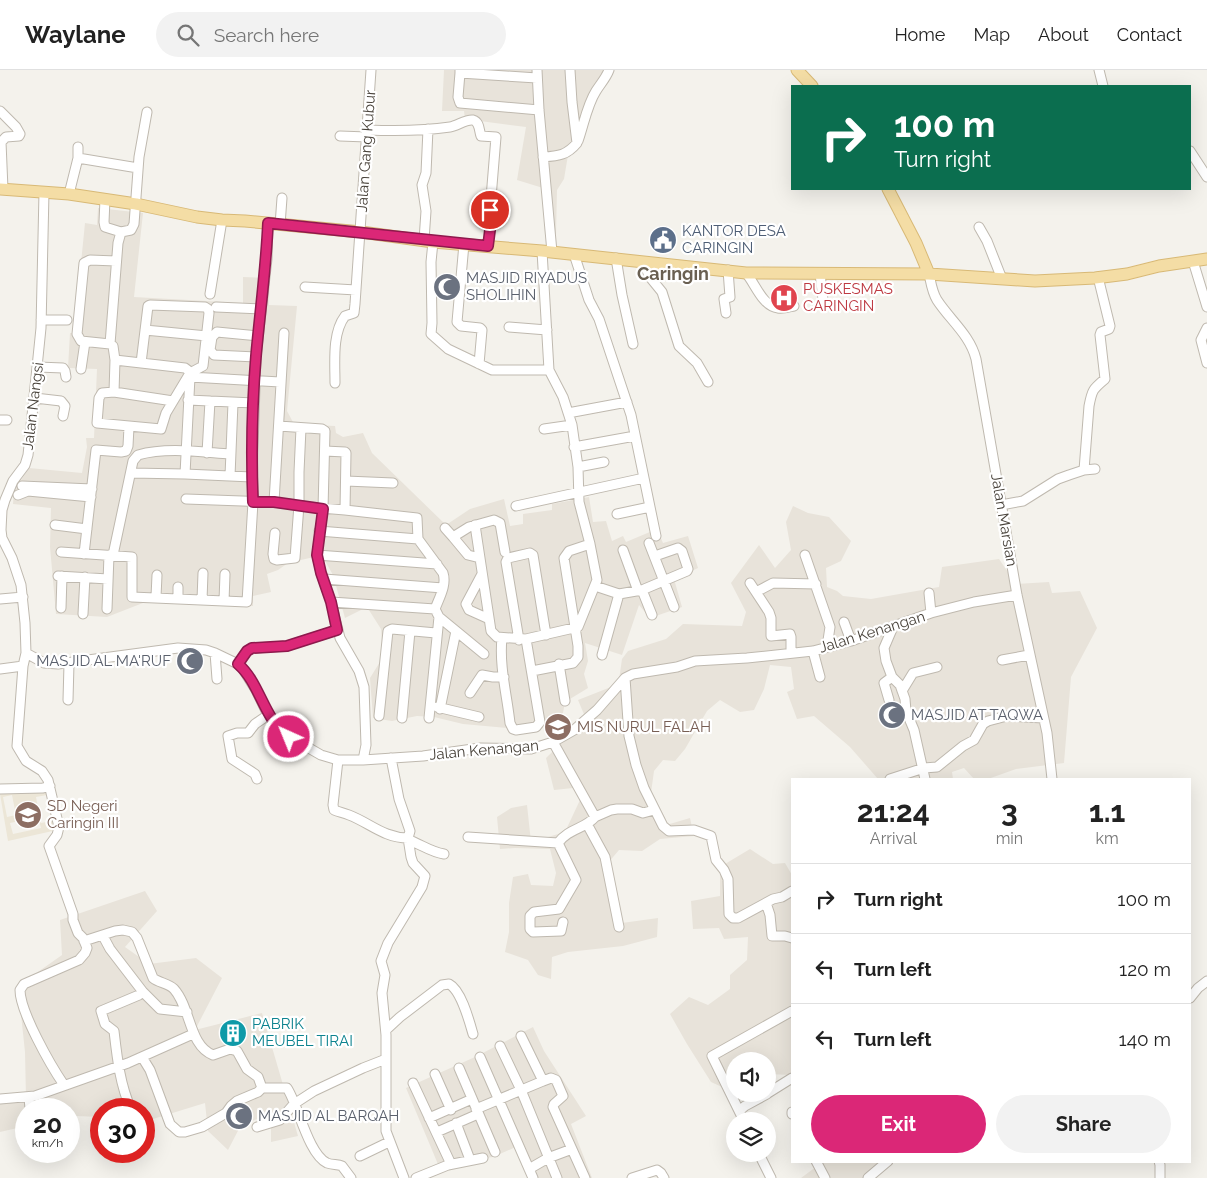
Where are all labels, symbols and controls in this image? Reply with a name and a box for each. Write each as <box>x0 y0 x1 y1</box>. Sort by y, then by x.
search box <box>156 12 506 57</box>
text: Waylane <box>25 20 126 49</box>
icon: search <box>174 21 202 49</box>
text: Search here <box>214 24 319 46</box>
text: Home <box>894 24 945 45</box>
text: Map <box>973 24 1010 45</box>
text: About <box>1038 24 1089 45</box>
text: Contact <box>1117 24 1182 45</box>
street label: Jalan Gang Kubur <box>353 89 379 213</box>
text: 100 m <box>894 104 995 145</box>
icon: right <box>811 105 876 170</box>
text: Turn right <box>894 146 991 172</box>
pin <box>469 189 511 231</box>
icon: arrive <box>476 196 504 224</box>
place label: KANTOR DESA CARINGIN <box>682 222 786 257</box>
public building icon: KANTOR DESA CARINGIN <box>648 225 678 255</box>
district label: Caringin <box>637 263 709 284</box>
place label: MASJID RIYADUS SHOLIHIN <box>466 269 587 304</box>
mosque icon: MASJID RIYADUS SHOLIHIN <box>432 272 462 302</box>
place label: PUSKESMAS CARINGIN <box>803 280 893 315</box>
hospital icon: PUSKESMAS CARINGIN <box>769 283 799 313</box>
street label: Jalan Nangsi <box>19 361 47 451</box>
street label: Jalan Marsian <box>987 472 1021 568</box>
street label: Jalan Kenangan <box>817 607 927 657</box>
mosque icon: MASJID AL MA'RUF <box>175 646 205 676</box>
place label: MASJID AL MA'RUF <box>36 652 171 670</box>
mosque icon: MASJID AT TAQWA <box>877 700 907 730</box>
place label: MASJID AT TAQWA <box>911 706 1043 724</box>
position arrow <box>262 710 314 762</box>
school or university icon: MIS NURUL FALAH <box>543 712 573 742</box>
place label: MIS NURUL FALAH <box>577 718 711 736</box>
street label: Jalan Kenangan <box>428 736 540 764</box>
text: 21:24 <box>857 794 930 829</box>
text: 3 <box>1001 794 1018 829</box>
text: 1.1 <box>1089 794 1125 829</box>
place label: SD Negeri Caringin III <box>47 797 119 832</box>
school or university icon: SD Negeri Caringin III <box>13 800 43 830</box>
text: Arrival <box>870 829 917 848</box>
text: min <box>996 829 1023 848</box>
text: km <box>1095 829 1119 848</box>
icon: right <box>811 885 839 913</box>
text: Turn right <box>854 888 943 910</box>
text: 100 m <box>1117 888 1171 910</box>
icon: left <box>811 955 839 983</box>
text: Turn left <box>854 958 931 980</box>
text: 120 m <box>1119 958 1171 980</box>
place label: PABRIK MEUBEL TIRAI <box>252 1015 353 1050</box>
building icon: PABRIK MEUBEL TIRAI <box>218 1018 248 1048</box>
icon: left <box>811 1025 839 1053</box>
text: Turn left <box>854 1028 931 1050</box>
text: 140 m <box>1119 1028 1171 1050</box>
map controls <box>726 1052 776 1162</box>
button: sound <box>726 1052 776 1102</box>
button: Exit <box>811 1095 986 1153</box>
button: Share <box>996 1095 1171 1153</box>
speed limit sign: 30 <box>90 1098 155 1163</box>
mosque icon: MASJID AL BARQAH <box>224 1101 254 1131</box>
place label: MASJID AL BARQAH <box>258 1107 399 1125</box>
text: 20 <box>33 1109 62 1139</box>
button: layers <box>726 1112 776 1162</box>
text: km/h <box>32 1136 63 1150</box>

